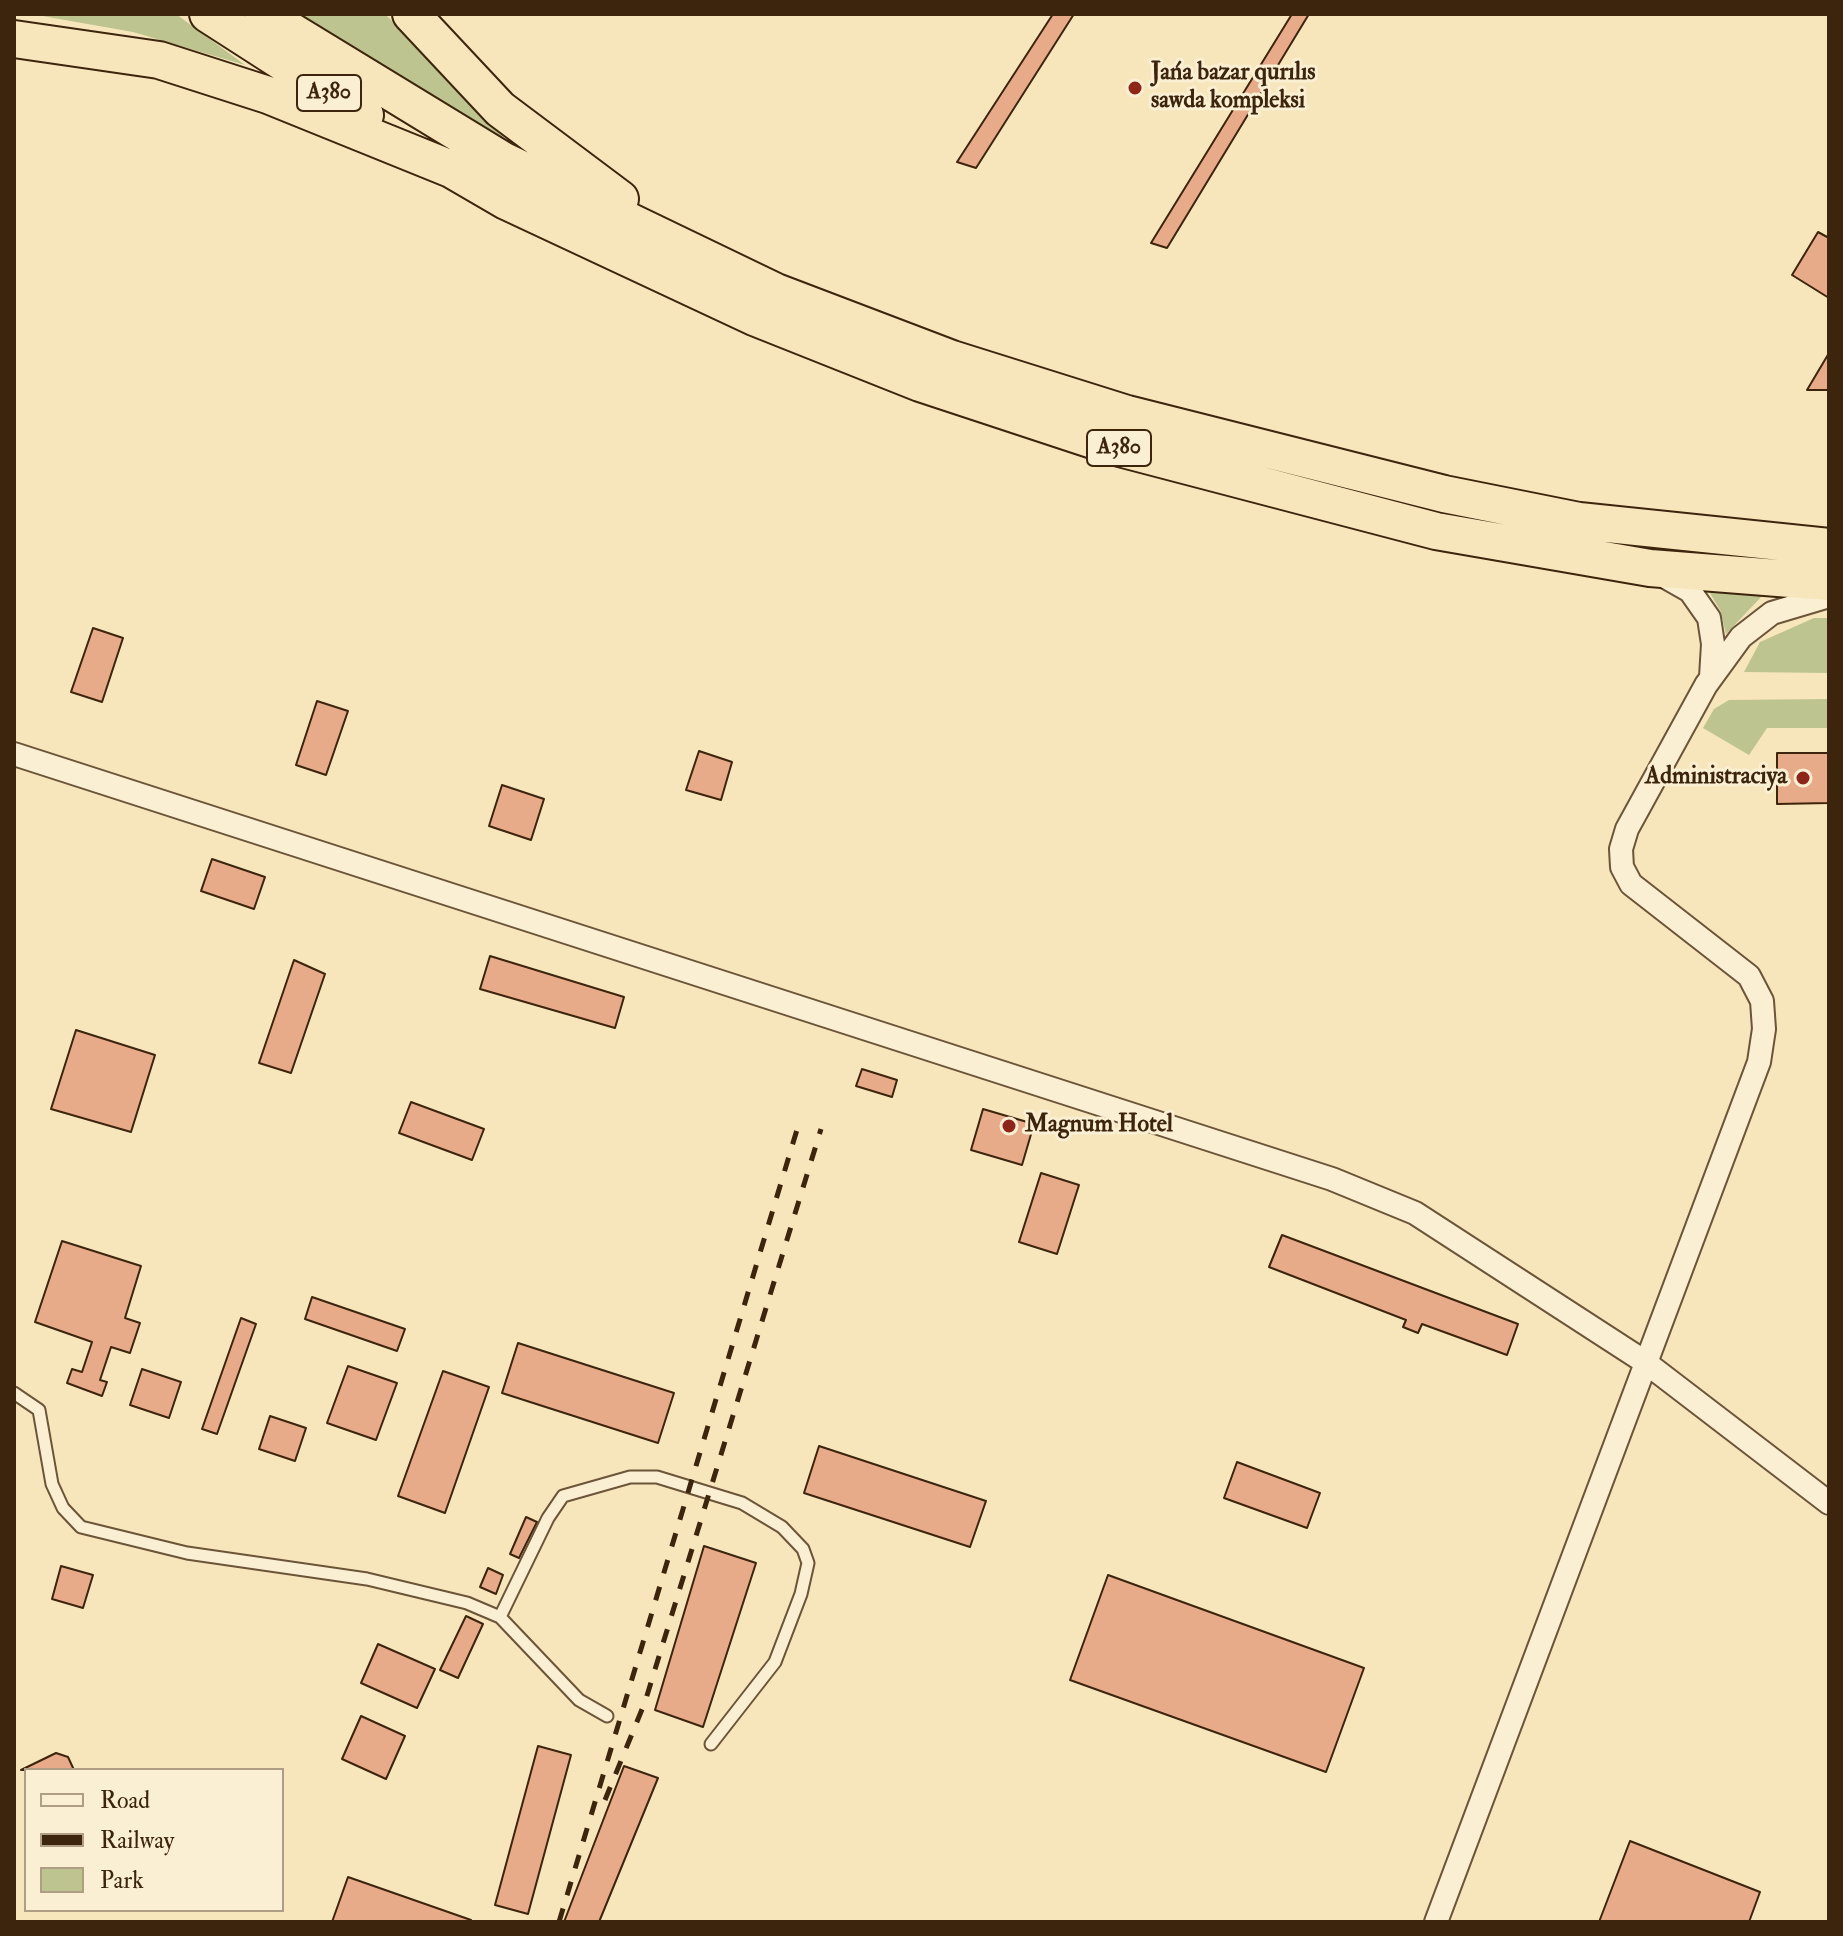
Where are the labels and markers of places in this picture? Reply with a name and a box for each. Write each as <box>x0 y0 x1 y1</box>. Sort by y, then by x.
place label: Jańa bazar qurılıs sawda kompleksi <box>1151 60 1316 116</box>
marker: Jańa bazar qurılıs sawda kompleksi <box>1126 79 1144 97</box>
place label: Administraciya <box>1645 764 1787 792</box>
marker: Administraciya <box>1794 769 1812 787</box>
place label: Magnum Hotel <box>1025 1112 1173 1140</box>
marker: Magnum Hotel <box>1000 1117 1018 1135</box>

